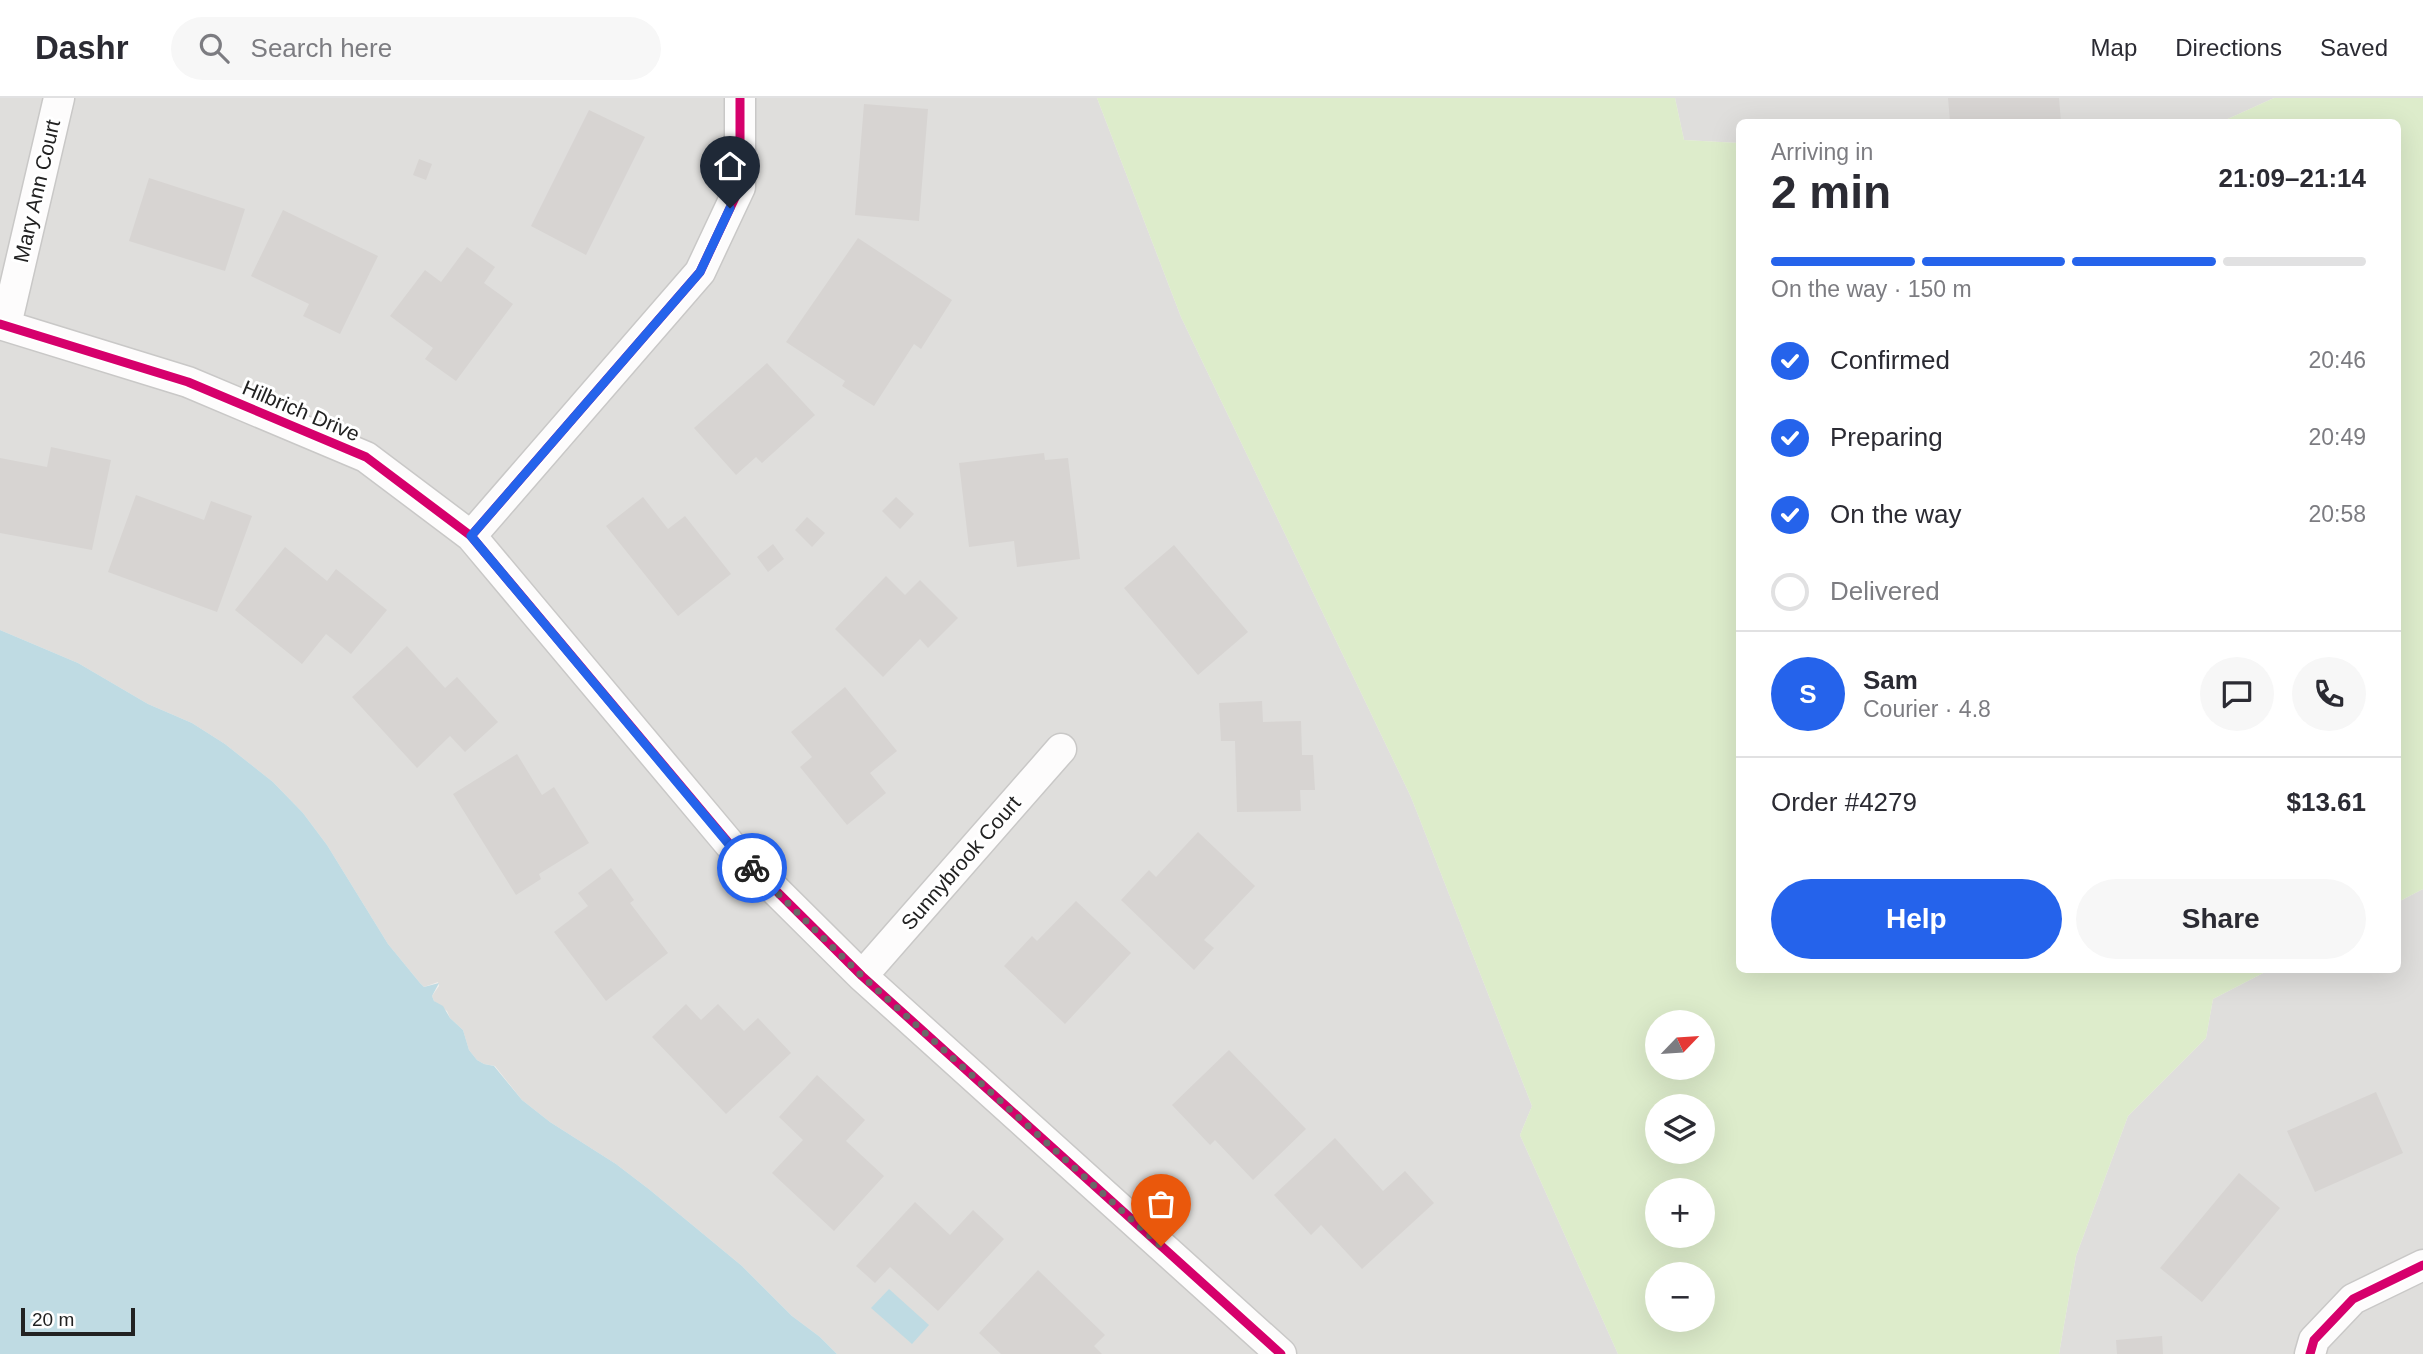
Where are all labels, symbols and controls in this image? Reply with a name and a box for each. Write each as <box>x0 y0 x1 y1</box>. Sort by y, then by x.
search box <box>171 17 661 80</box>
text: Dashr <box>35 29 129 66</box>
icon: search <box>195 29 233 67</box>
text: Search here <box>251 33 392 63</box>
text: Map <box>2091 34 2137 61</box>
text: Directions <box>2175 34 2282 61</box>
text: Saved <box>2320 34 2388 61</box>
street label: Mary Ann Court <box>9 117 64 265</box>
pin <box>700 136 760 208</box>
text: Arriving in <box>1771 139 1873 165</box>
icon: home <box>711 147 749 185</box>
text: 21:09–21:14 <box>2219 163 2366 193</box>
text: 2 min <box>1771 166 1891 218</box>
text: On the way · 150 m <box>1771 276 1972 302</box>
icon: check <box>1771 342 1809 380</box>
text: Confirmed <box>1830 345 1950 375</box>
text: 20:46 <box>2308 347 2366 373</box>
street label: Hilbrich Drive <box>239 376 363 446</box>
icon: check <box>1771 419 1809 457</box>
text: Preparing <box>1830 422 1943 452</box>
text: 20:49 <box>2308 424 2366 450</box>
icon: check <box>1771 496 1809 534</box>
text: On the way <box>1830 499 1962 529</box>
text: 20:58 <box>2308 501 2366 527</box>
text: Delivered <box>1830 576 1940 606</box>
button: chat <box>2200 657 2274 731</box>
button: phone <box>2292 657 2366 731</box>
text: Sam <box>1863 665 1918 695</box>
text: S <box>1799 679 1817 709</box>
text: Courier · 4.8 <box>1863 696 1991 722</box>
text: Order #4279 <box>1771 787 1917 817</box>
text: $13.61 <box>2286 787 2366 817</box>
street label: Sunnybrook Court <box>896 791 1025 934</box>
courier <box>717 833 787 903</box>
icon: bike <box>733 849 771 887</box>
button: Help <box>1771 879 2062 959</box>
button: Share <box>2076 879 2366 959</box>
north arrow <box>1645 1010 1715 1080</box>
map controls <box>1645 1010 1715 1332</box>
button: layers <box>1645 1094 1715 1164</box>
pin <box>1131 1174 1191 1246</box>
button: + <box>1645 1178 1715 1248</box>
icon: bag <box>1142 1185 1180 1223</box>
button: − <box>1645 1262 1715 1332</box>
scale bar <box>21 1305 135 1337</box>
text: 20 m <box>32 1309 74 1330</box>

